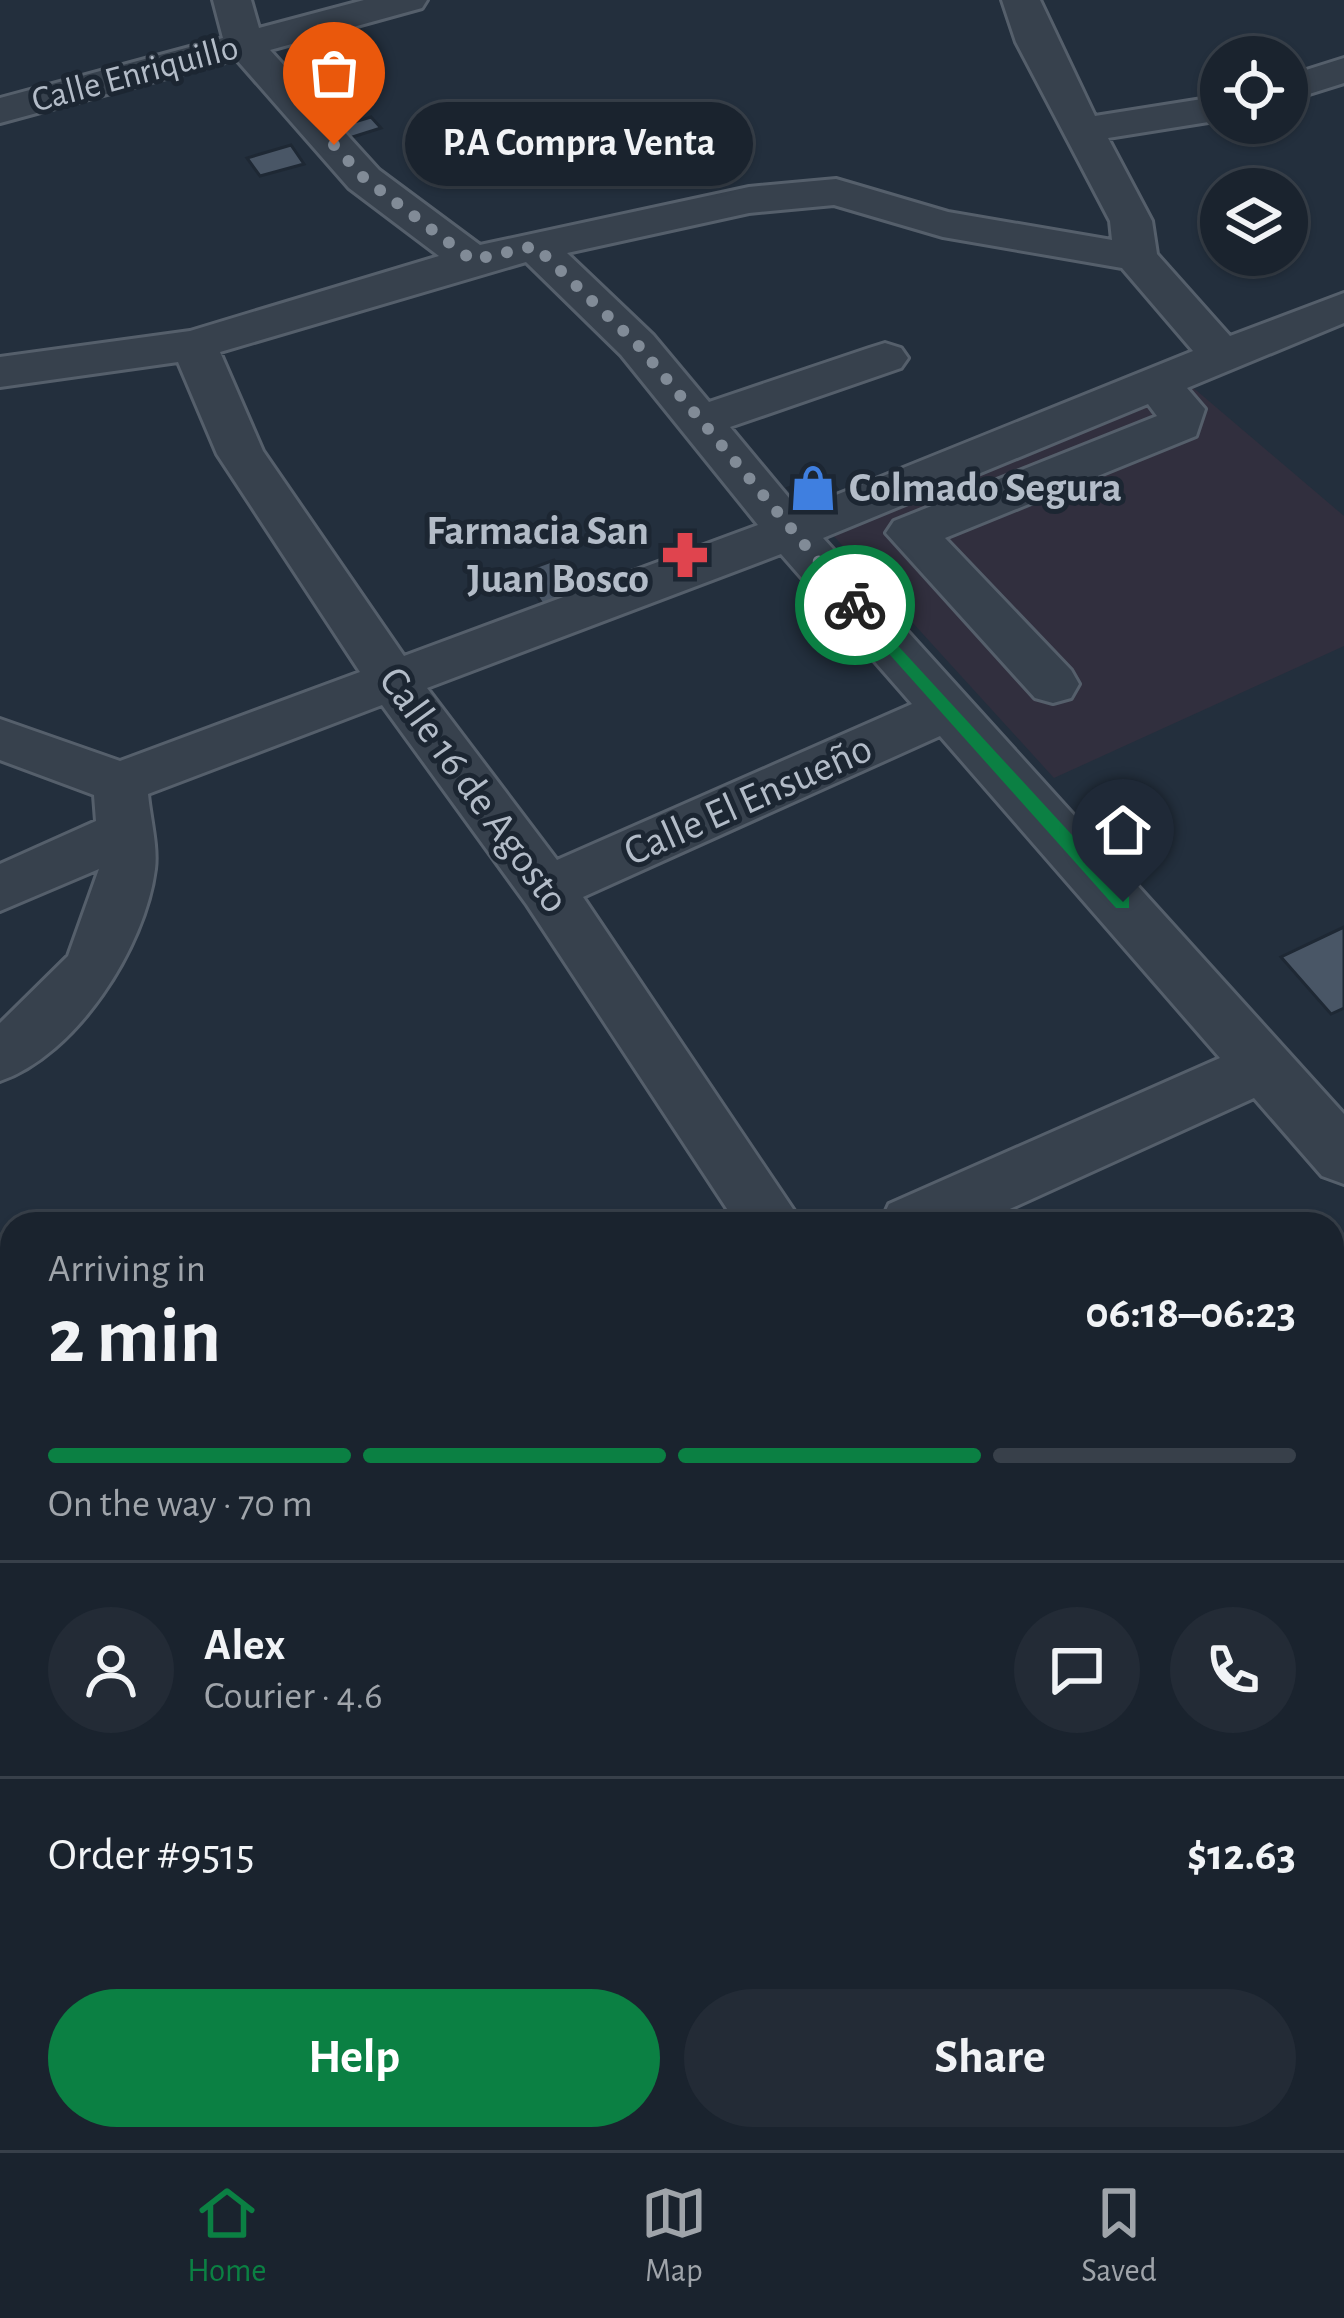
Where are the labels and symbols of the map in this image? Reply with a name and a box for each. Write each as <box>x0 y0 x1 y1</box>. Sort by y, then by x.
pin <box>283 22 385 145</box>
street label: Calle Enriquillo <box>28 29 242 119</box>
callout: P.A Compra Venta <box>406 103 754 187</box>
shop icon: Colmado Segura <box>788 463 838 513</box>
place label: Colmado Segura <box>849 467 1122 509</box>
place label: Farmacia San Juan Bosco <box>426 510 649 600</box>
pharmacy icon: Farmacia San Juan Bosco <box>660 530 710 580</box>
courier <box>795 545 915 665</box>
street label: Calle 16 de Agosto <box>371 660 577 920</box>
street label: Calle El Ensueño <box>618 727 878 873</box>
pin <box>1072 779 1174 902</box>

